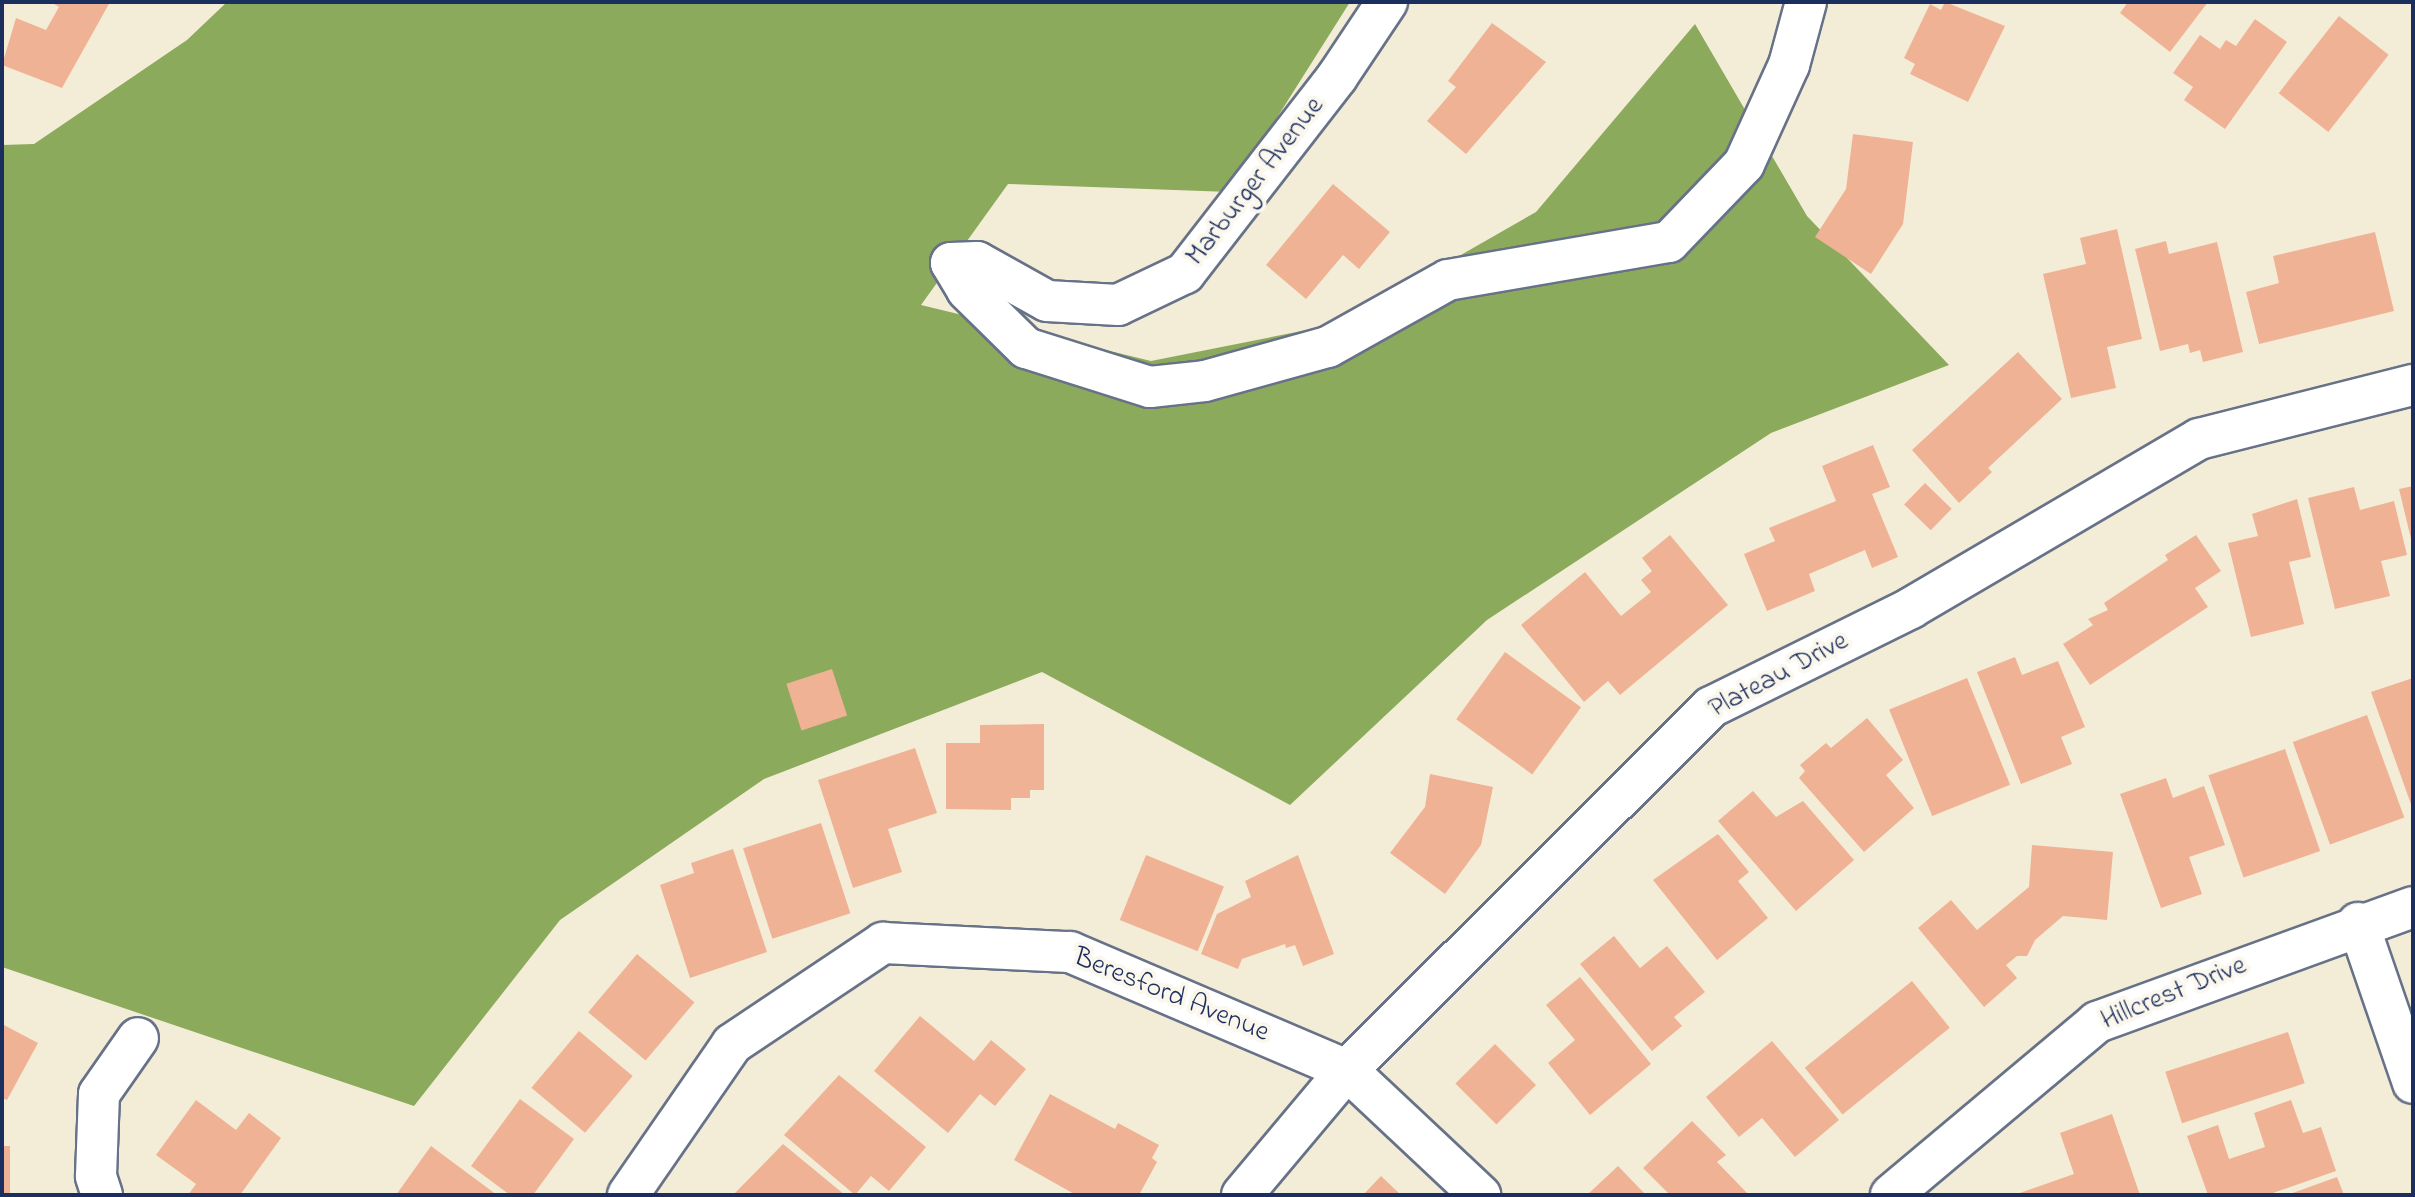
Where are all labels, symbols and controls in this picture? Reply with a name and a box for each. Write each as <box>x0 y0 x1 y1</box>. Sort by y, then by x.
street label: Marburger Avenue <box>1180 91 1332 273</box>
street label: Plateau Drive <box>1704 625 1854 727</box>
street label: Beresford Avenue <box>1068 941 1274 1051</box>
street label: Hillcrest Drive <box>2097 950 2251 1038</box>

